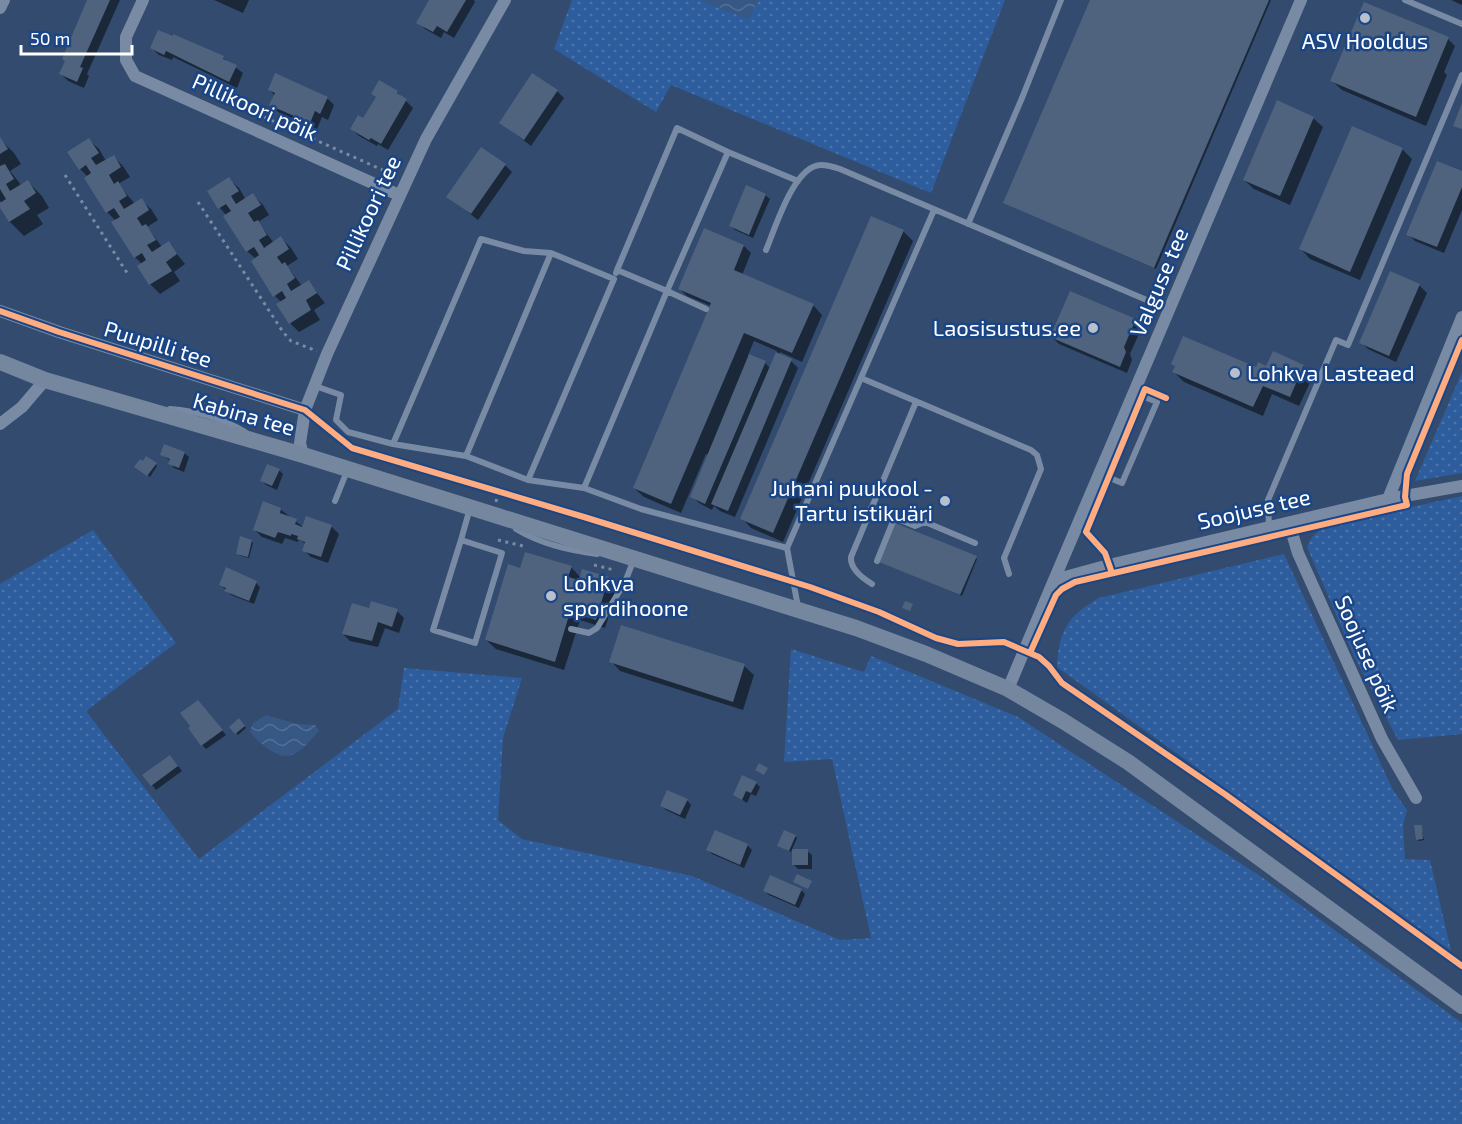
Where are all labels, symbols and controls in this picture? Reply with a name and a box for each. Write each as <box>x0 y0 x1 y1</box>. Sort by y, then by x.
marker: ASV Hooldus <box>1358 11 1372 25</box>
scale bar <box>21 18 132 56</box>
text: 50 m <box>30 27 70 49</box>
place label: ASV Hooldus <box>1302 27 1428 53</box>
street label: Pillikoori põik <box>189 67 322 145</box>
street label: Pillikoori tee <box>329 151 405 274</box>
street label: Valguse tee <box>1124 223 1193 340</box>
street label: Puupilli tee <box>101 314 215 372</box>
place label: Laosisustus.ee <box>933 314 1081 340</box>
marker: Laosisustus.ee <box>1086 321 1100 335</box>
place label: Lohkva Lasteaed <box>1247 359 1415 385</box>
marker: Lohkva Lasteaed <box>1228 366 1242 380</box>
street label: Kabina tee <box>190 386 298 440</box>
place label: Juhani puukool - Tartu istikuäri <box>771 474 933 525</box>
street label: Soojuse tee <box>1195 482 1313 535</box>
marker: Juhani puukool - Tartu istikuäri <box>938 494 952 508</box>
place label: Lohkva spordihoone <box>563 569 688 620</box>
marker: Lohkva spordihoone <box>544 589 558 603</box>
street label: Soojuse põik <box>1330 591 1405 716</box>

